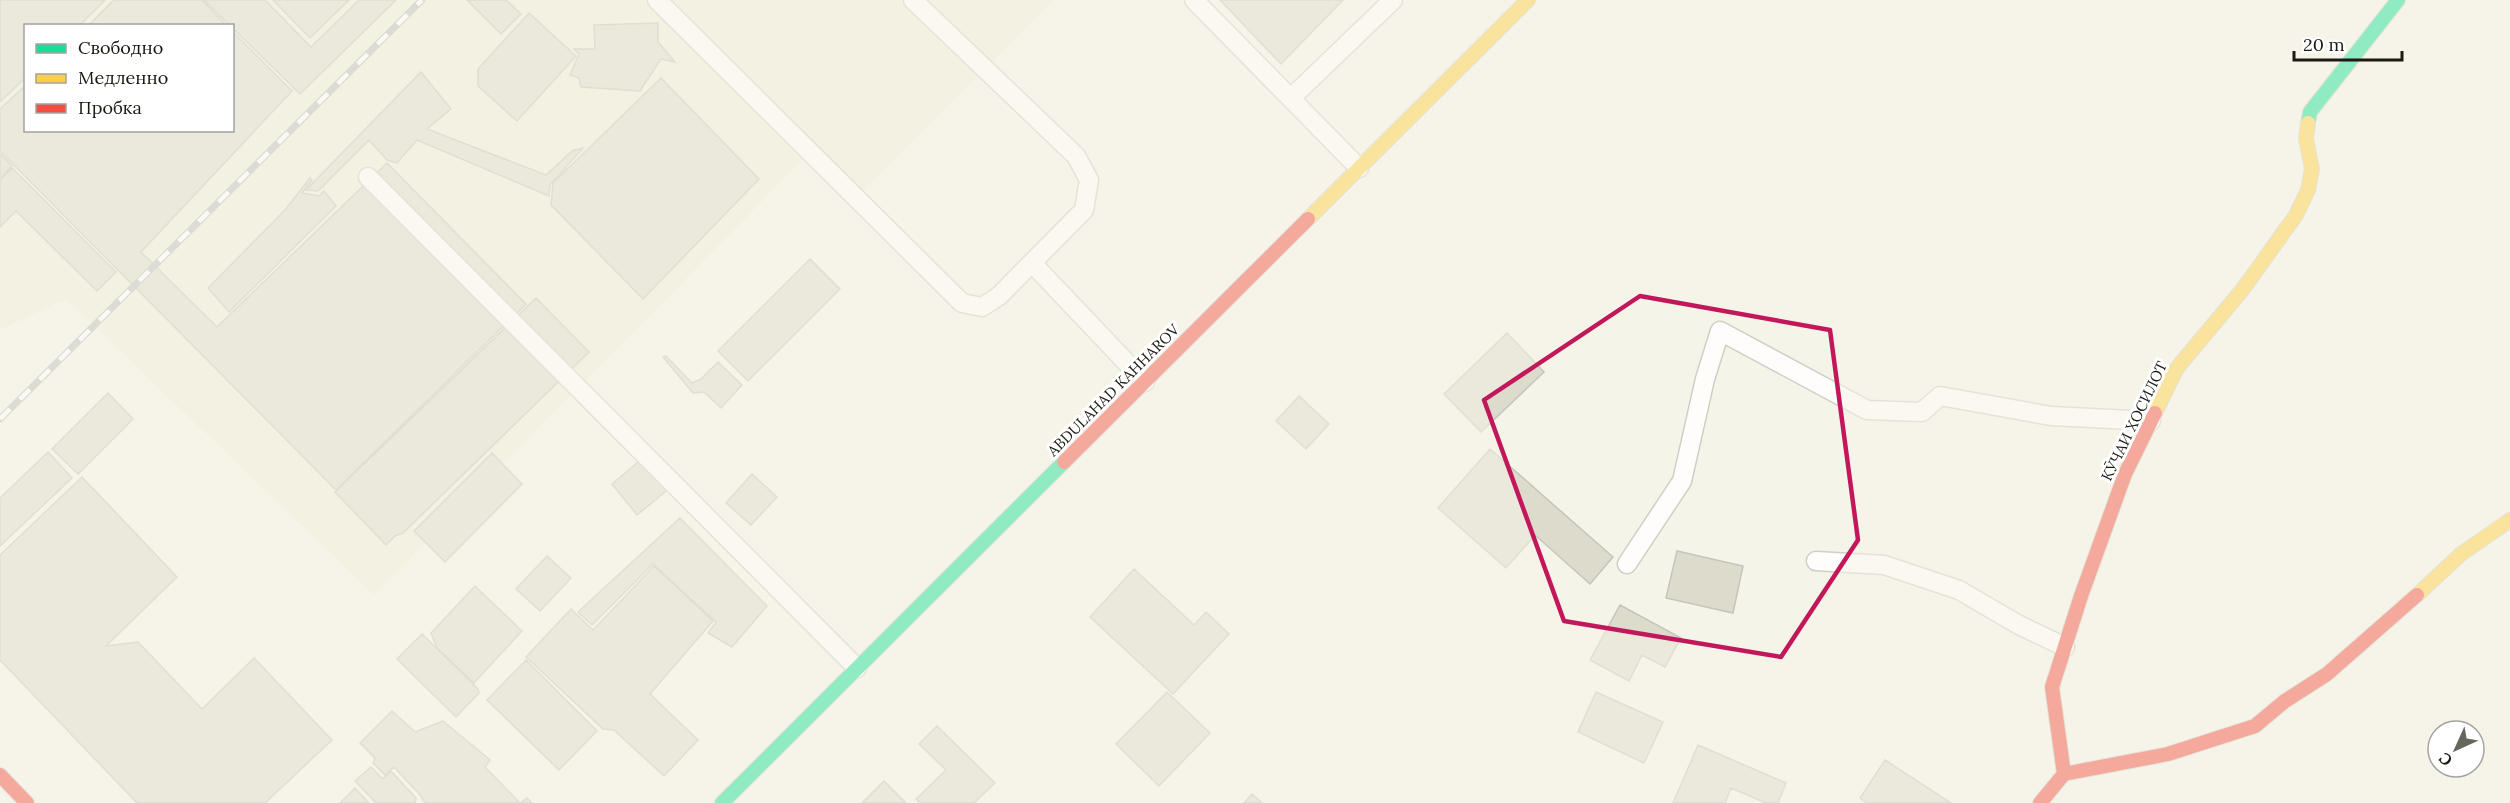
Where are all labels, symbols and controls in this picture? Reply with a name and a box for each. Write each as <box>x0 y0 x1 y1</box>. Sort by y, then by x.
legend <box>24 24 234 132</box>
scale bar <box>2294 24 2402 62</box>
text: 20 m <box>2303 33 2345 56</box>
text: Свободно <box>78 36 163 59</box>
text: Медленно <box>78 66 168 89</box>
text: Пробка <box>78 96 142 119</box>
street label: ABDULAHAD KAHHAROV <box>1042 319 1184 461</box>
street label: КӮЧАИ ХОСИЛОТ <box>2097 358 2171 484</box>
north arrow <box>2426 719 2486 779</box>
text: С <box>2434 749 2456 771</box>

